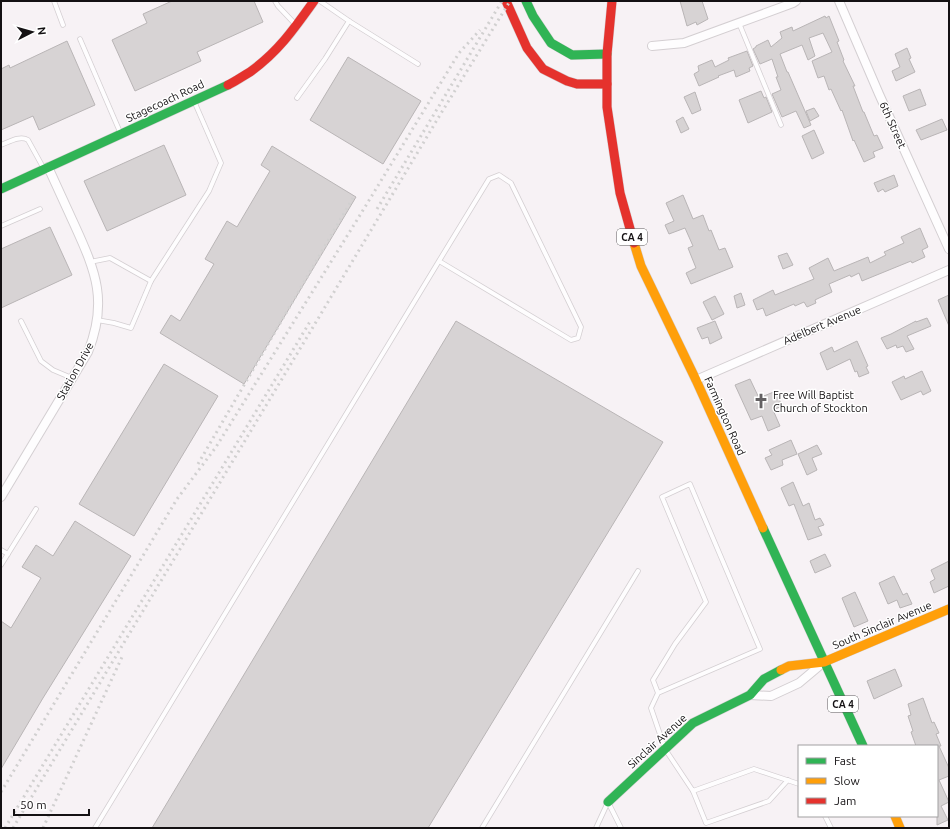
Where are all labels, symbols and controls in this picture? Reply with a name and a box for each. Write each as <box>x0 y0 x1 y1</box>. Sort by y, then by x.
north arrow <box>12 12 52 52</box>
text: N <box>36 26 48 36</box>
street label: Stagecoach Road <box>124 78 206 124</box>
street label: 6th Street <box>877 100 909 151</box>
road number: CA 4 <box>617 229 647 245</box>
street label: Adelbert Avenue <box>781 303 863 347</box>
street label: Station Drive <box>54 340 96 402</box>
street label: Farmington Road <box>702 375 748 457</box>
place label: Free Will Baptist Church of Stockton <box>773 389 868 414</box>
church icon: Free Will Baptist Church of Stockton <box>752 392 770 410</box>
street label: South Sinclair Avenue <box>831 599 933 651</box>
road number: CA 4 <box>828 696 858 712</box>
street label: Sinclair Avenue <box>625 712 689 770</box>
legend <box>798 745 938 817</box>
text: Fast <box>834 754 856 767</box>
text: Slow <box>834 774 860 787</box>
scale bar <box>14 791 89 817</box>
text: Jam <box>834 794 856 807</box>
text: 50 m <box>20 798 47 811</box>

